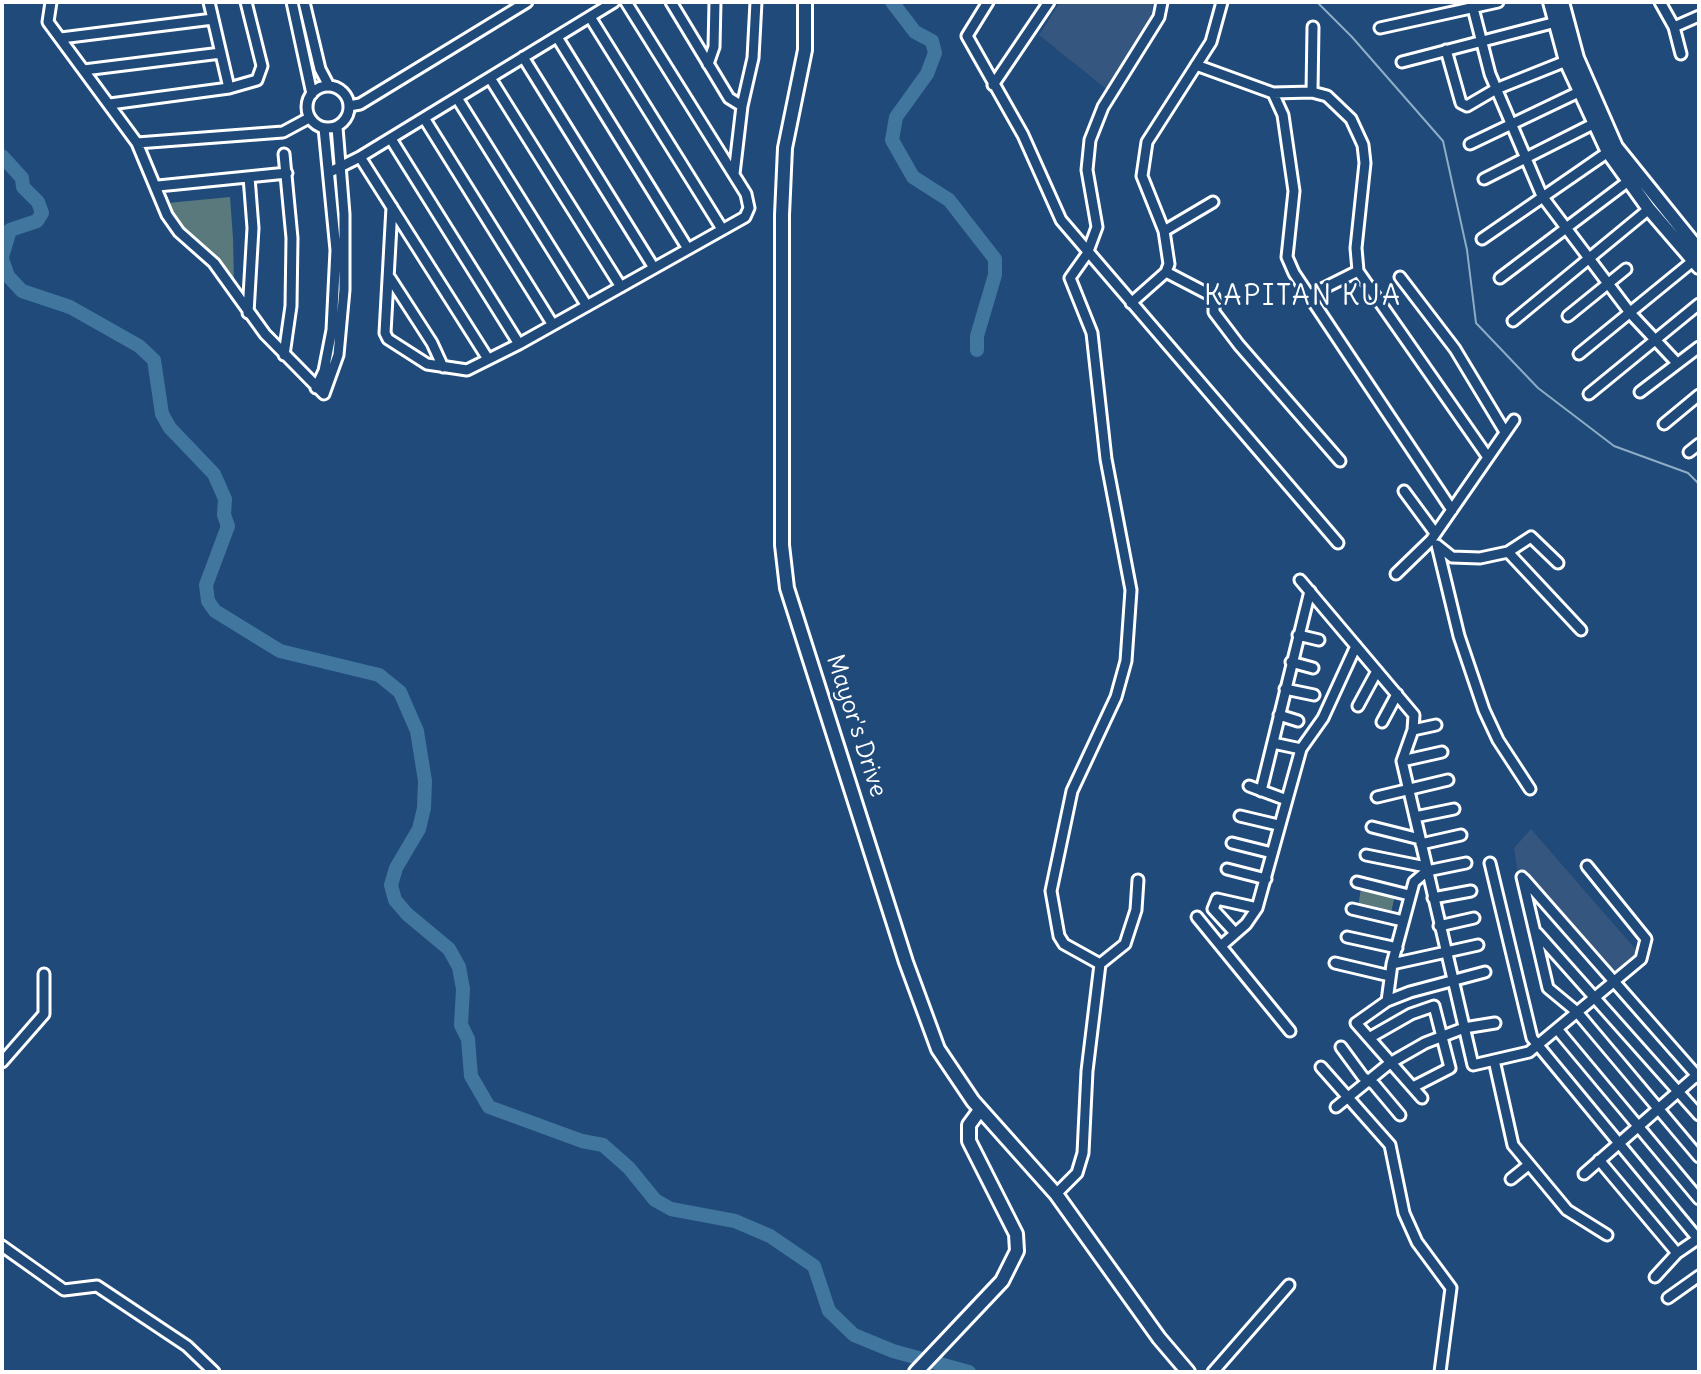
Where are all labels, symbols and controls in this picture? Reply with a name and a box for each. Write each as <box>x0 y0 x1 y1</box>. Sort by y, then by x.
district label: KAPITAN KUA <box>1204 280 1402 314</box>
street label: Mayor's Drive <box>819 651 893 801</box>

